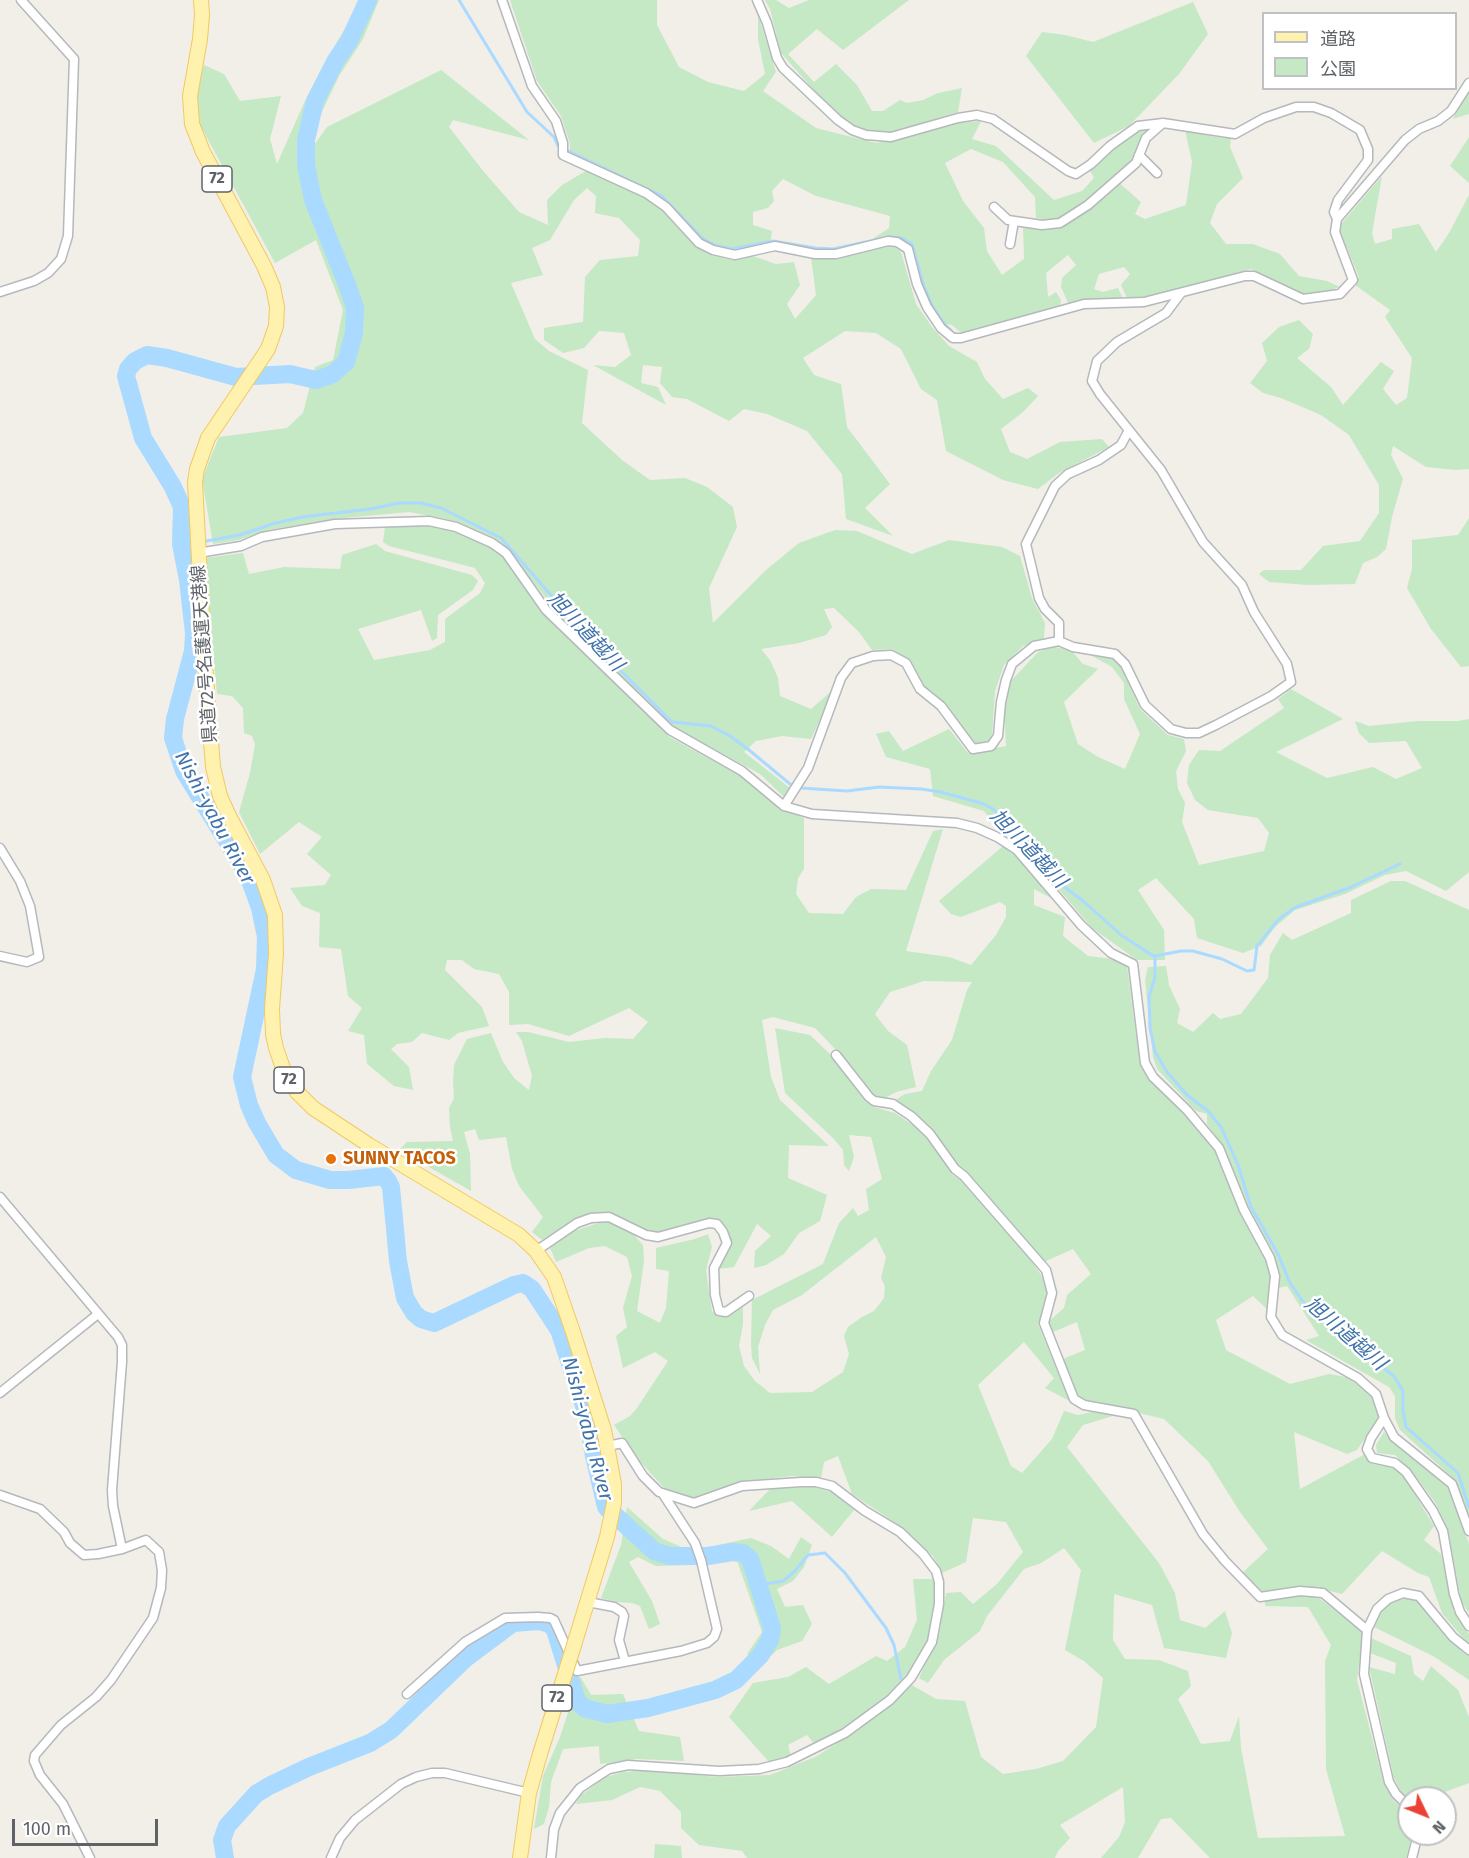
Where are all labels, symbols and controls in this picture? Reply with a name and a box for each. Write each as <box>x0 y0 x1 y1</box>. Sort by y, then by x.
legend <box>1262 12 1457 90</box>
text: 道路 <box>1320 28 1356 50</box>
text: 公園 <box>1320 58 1356 80</box>
road number: 72 <box>202 166 232 192</box>
street label: 県道72号名護運天港線 <box>188 564 222 744</box>
water label: 旭川道越川 <box>542 587 628 677</box>
water label: Nishi-yabu River <box>169 747 259 889</box>
water label: 旭川道越川 <box>985 805 1071 893</box>
road number: 72 <box>274 1067 304 1093</box>
place label: SUNNY TACOS <box>343 1148 456 1170</box>
marker: SUNNY TACOS <box>324 1152 338 1166</box>
water label: 旭川道越川 <box>1299 1292 1391 1376</box>
water label: Nishi-yabu River <box>556 1355 618 1503</box>
road number: 72 <box>542 1685 572 1711</box>
north arrow <box>1397 1786 1457 1846</box>
scale bar <box>15 1807 160 1845</box>
text: N <box>1429 1817 1450 1838</box>
text: 100 m <box>23 1818 71 1840</box>

